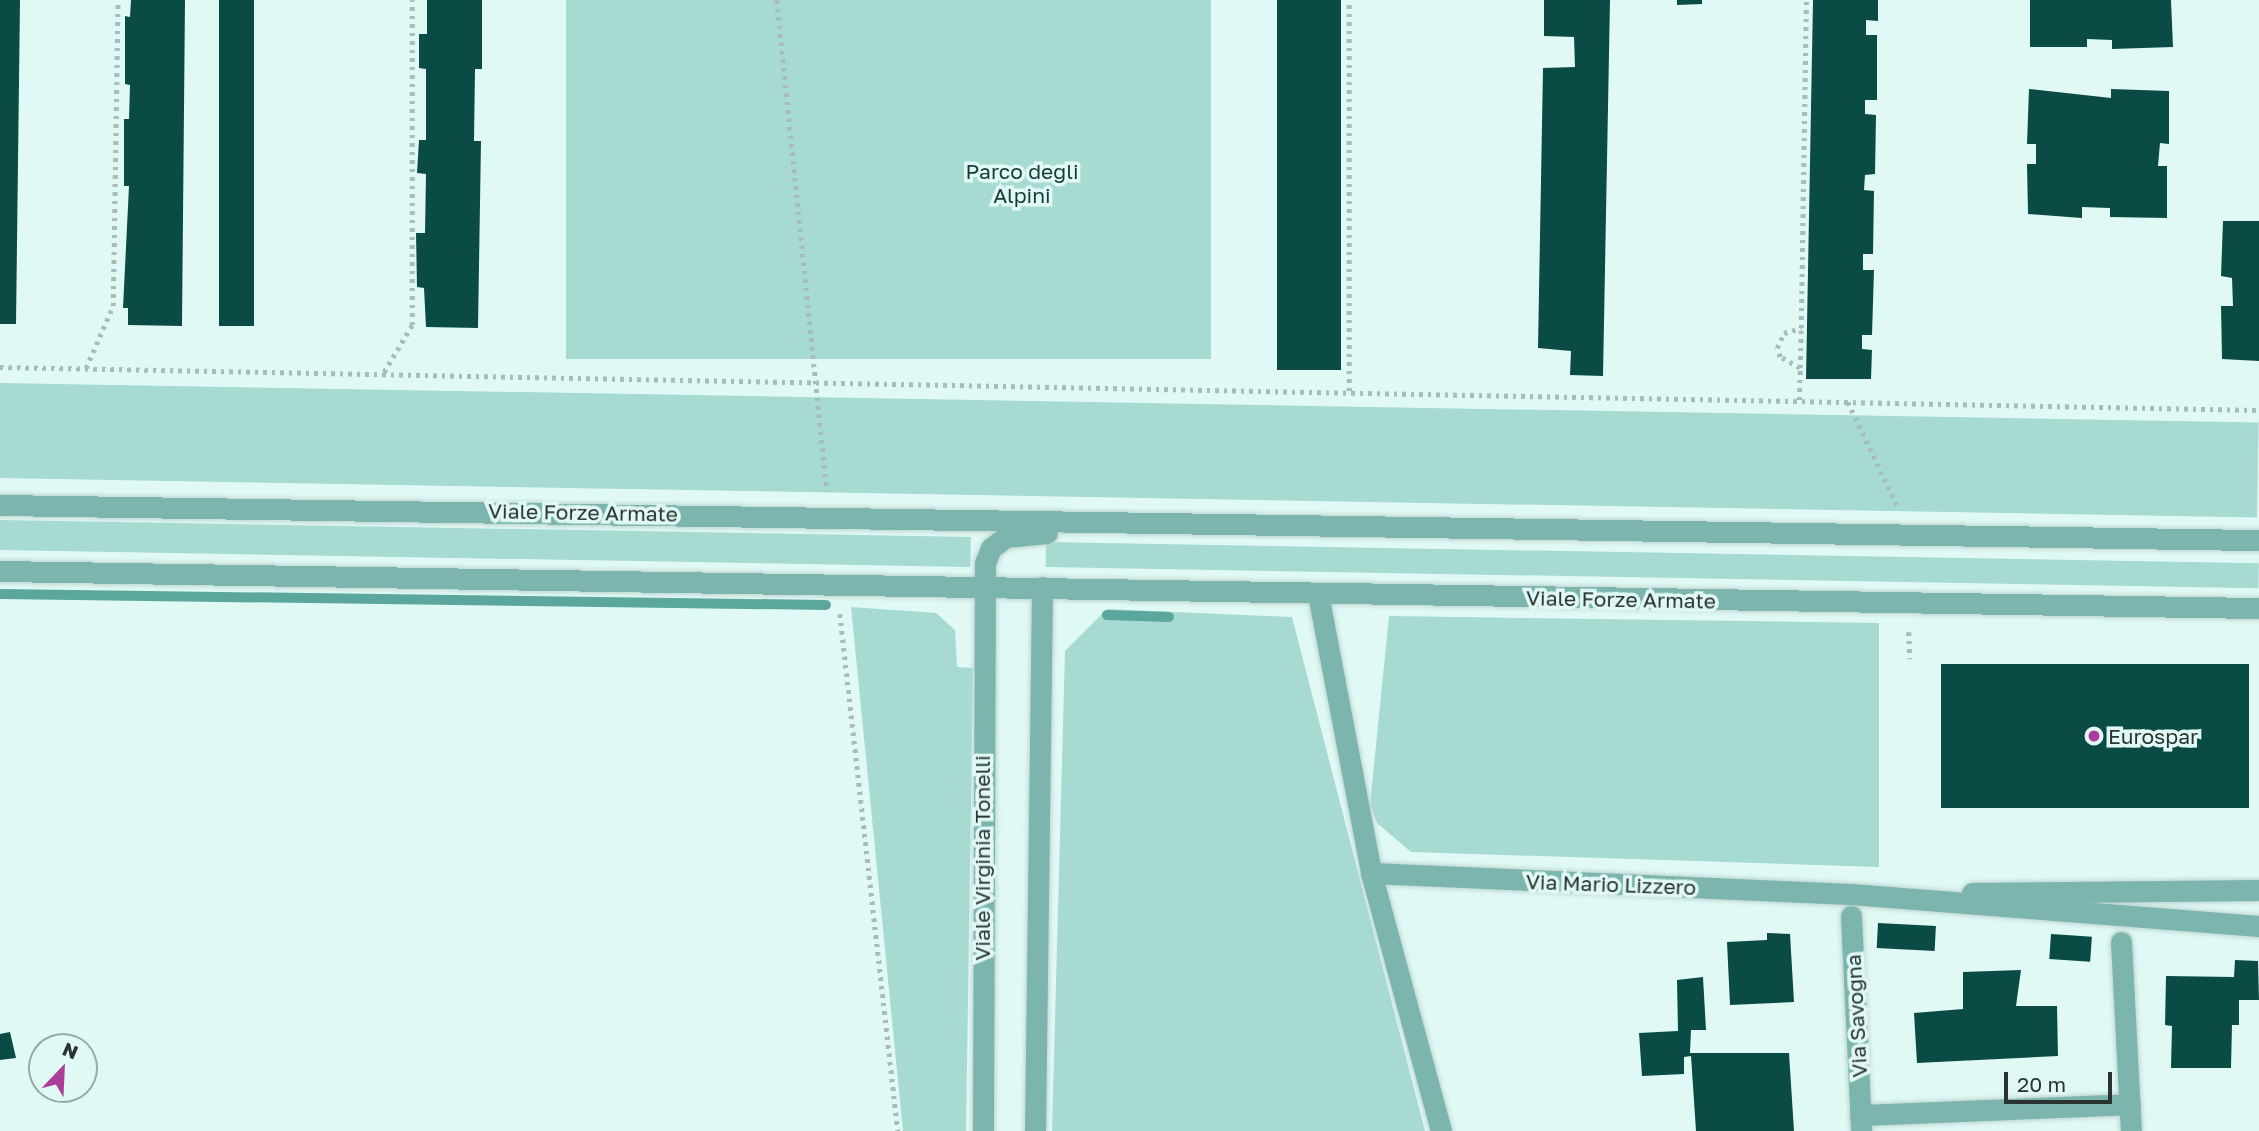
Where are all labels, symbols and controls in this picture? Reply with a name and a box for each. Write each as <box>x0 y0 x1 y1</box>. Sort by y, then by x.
park label: Parco degli Alpini <box>965 158 1079 208</box>
street label: Viale Forze Armate <box>488 498 678 526</box>
street label: Viale Forze Armate <box>1526 585 1716 613</box>
place label: Eurospar <box>2108 723 2198 749</box>
marker: Eurospar <box>2086 728 2102 744</box>
street label: Viale Virginia Tonelli <box>969 755 995 961</box>
street label: Via Mario Lizzero <box>1525 868 1697 900</box>
street label: Via Savogna <box>1840 954 1872 1078</box>
north arrow <box>28 1033 98 1103</box>
text: N <box>59 1037 82 1063</box>
scale bar <box>2007 1058 2116 1102</box>
text: 20 m <box>2017 1071 2066 1097</box>

